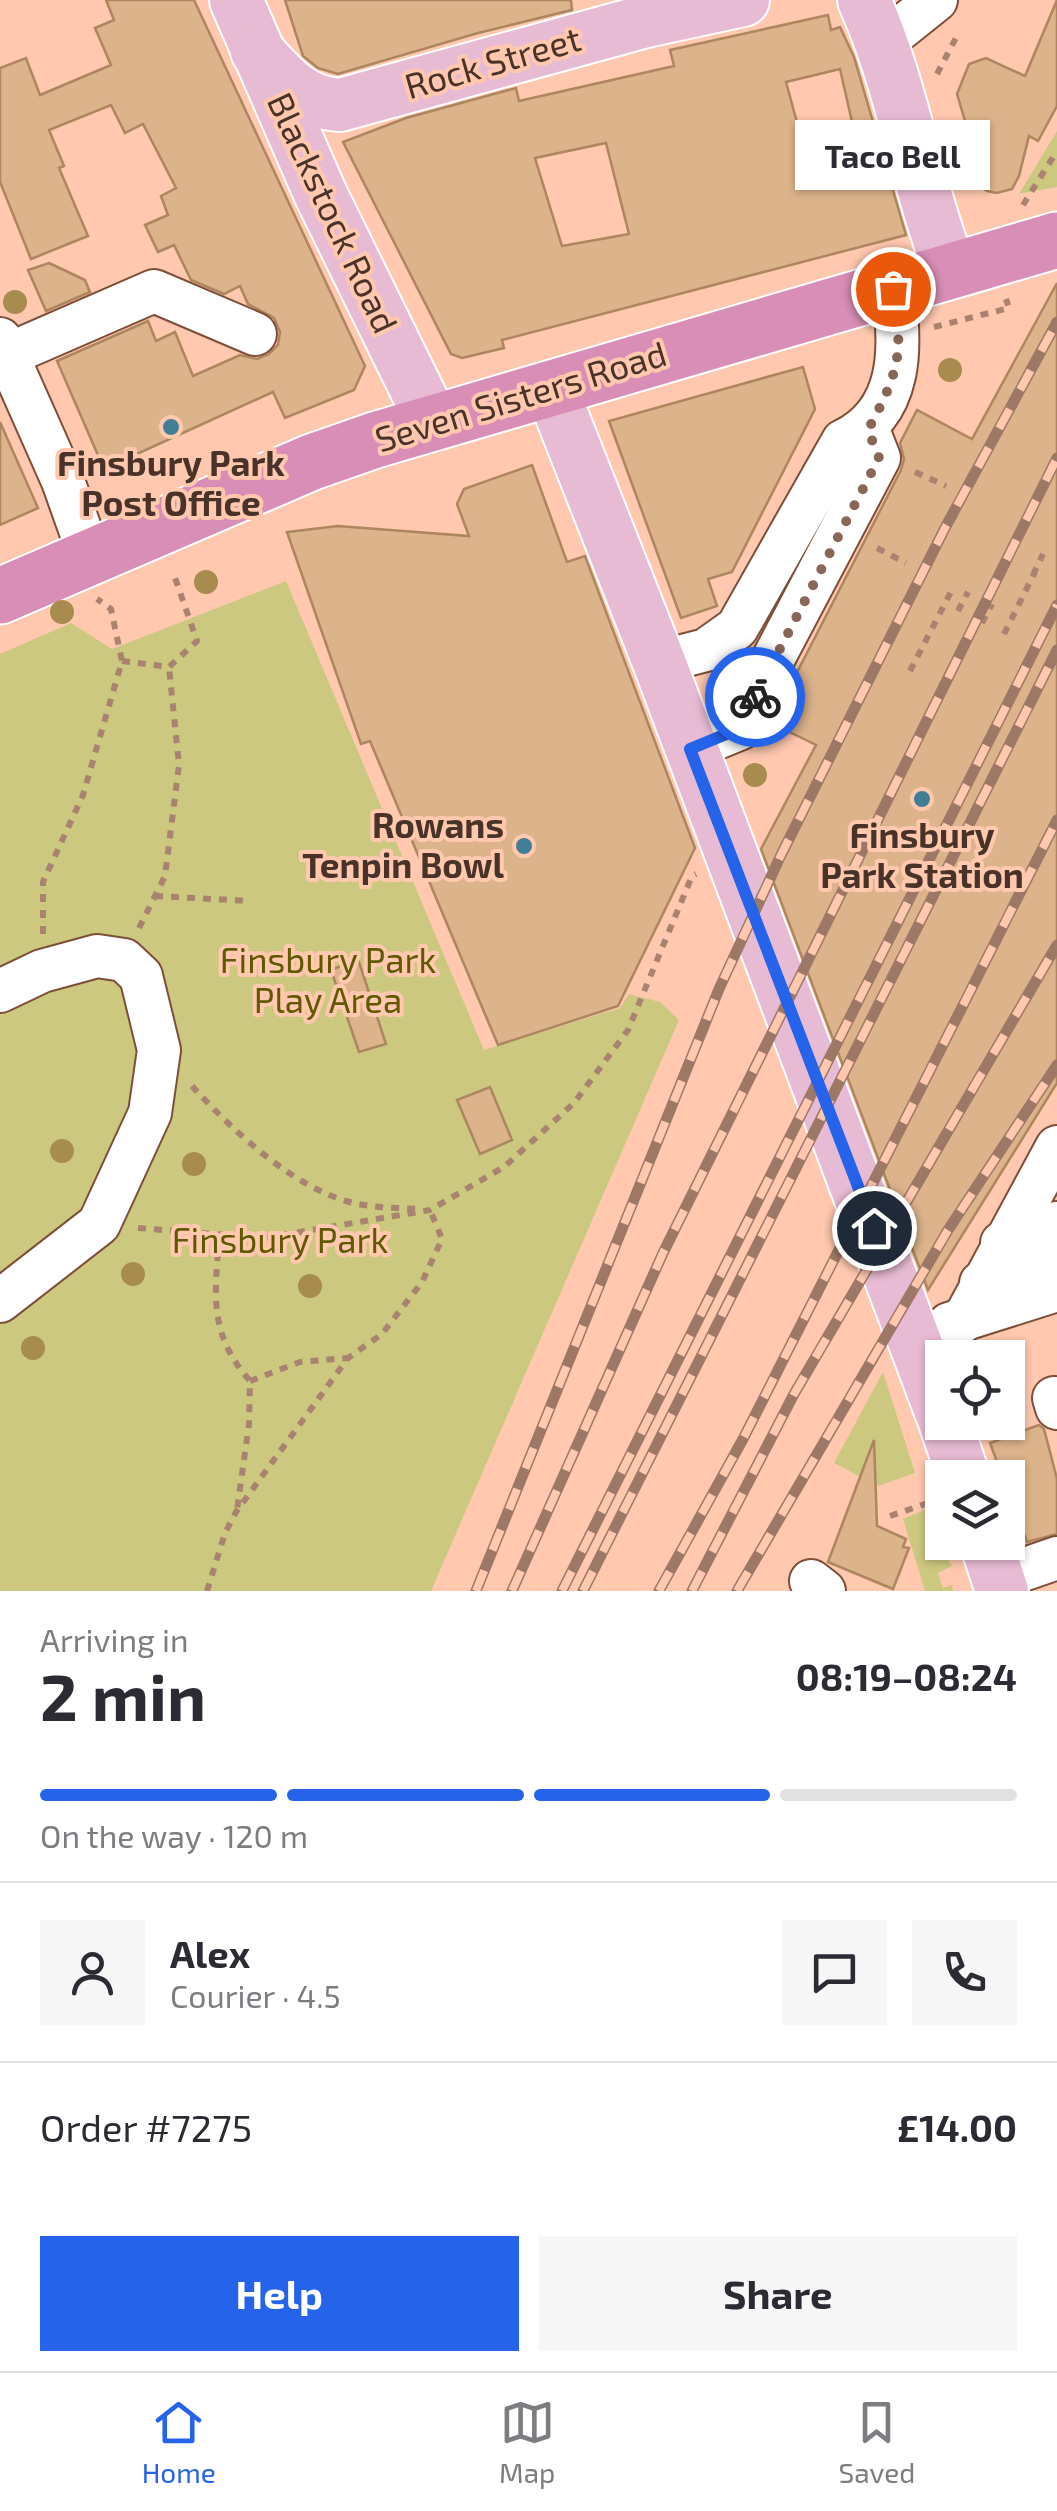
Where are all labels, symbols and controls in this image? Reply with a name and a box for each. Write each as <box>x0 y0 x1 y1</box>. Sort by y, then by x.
street label: Rock Street <box>400 16 585 106</box>
street label: Blackstock Road <box>260 85 408 339</box>
callout: Taco Bell <box>796 119 990 189</box>
text: Taco Bell <box>824 136 961 174</box>
pin <box>851 247 936 332</box>
icon: bag <box>866 262 921 317</box>
street label: Seven Sisters Road <box>370 331 671 459</box>
marker: Finsbury Park Post Office <box>160 416 182 438</box>
place label: Finsbury Park Post Office <box>57 441 285 523</box>
courier <box>705 647 805 747</box>
icon: bike <box>728 670 783 725</box>
marker: Finsbury Park Station <box>911 788 933 810</box>
place label: Rowans Tenpin Bowl <box>302 803 505 885</box>
place label: Finsbury Park Station <box>820 813 1024 895</box>
marker: Rowans Tenpin Bowl <box>513 835 535 857</box>
park label: Finsbury Park Play Area <box>220 938 437 1020</box>
pin <box>832 1186 917 1271</box>
icon: home <box>847 1201 902 1256</box>
park label: Finsbury Park <box>172 1218 389 1260</box>
map controls <box>925 1340 1025 1560</box>
button: locate <box>925 1340 1025 1440</box>
button: layers <box>925 1460 1025 1560</box>
text: Arriving in <box>40 1620 189 1658</box>
text: 08:19–08:24 <box>796 1653 1017 1699</box>
text: 2 min <box>40 1656 206 1734</box>
text: On the way · 120 m <box>40 1816 308 1854</box>
button: person <box>40 1920 145 2025</box>
button: chat <box>782 1920 887 2025</box>
button: phone <box>912 1920 1017 2025</box>
text: Alex <box>170 1930 250 1976</box>
text: Courier · 4.5 <box>170 1976 341 2014</box>
text: Order #7275 <box>40 2104 252 2150</box>
text: £14.00 <box>897 2104 1017 2150</box>
button: Help <box>40 2236 519 2351</box>
button: Share <box>539 2236 1017 2351</box>
tab: Home <box>142 2395 216 2489</box>
tab: Map <box>499 2395 555 2489</box>
tab: Saved <box>839 2395 915 2489</box>

